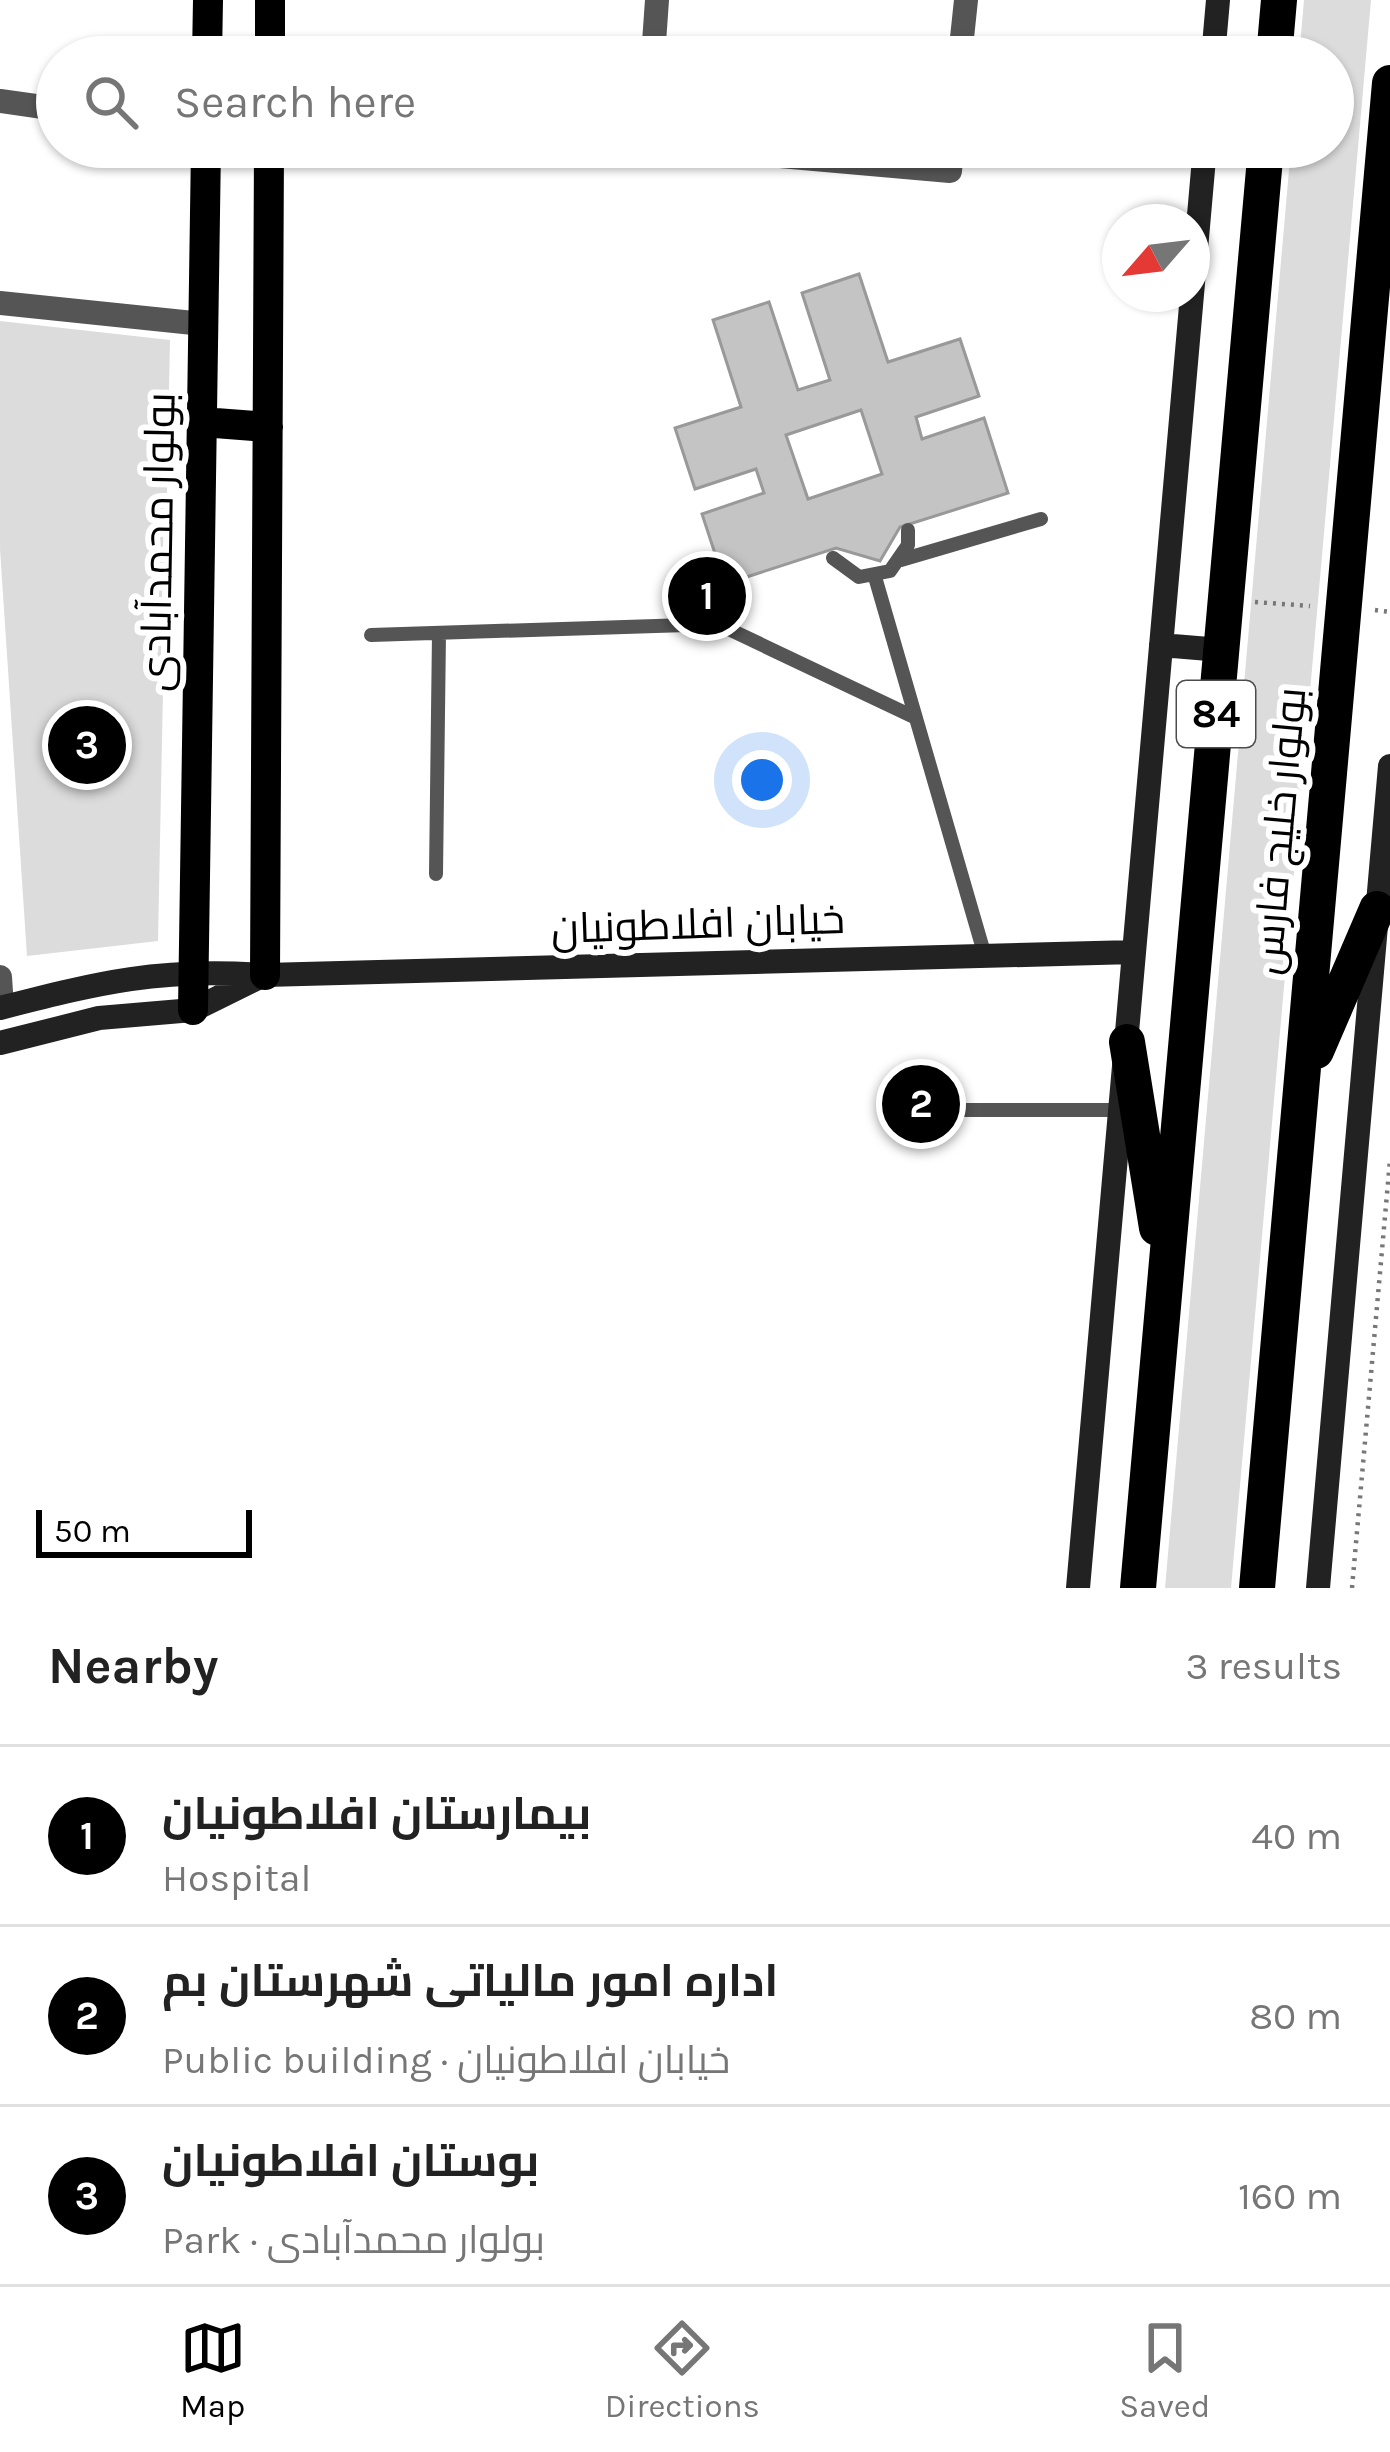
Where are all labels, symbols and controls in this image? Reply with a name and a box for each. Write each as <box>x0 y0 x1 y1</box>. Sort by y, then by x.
search box <box>36 36 1354 168</box>
icon: search <box>78 69 144 135</box>
text: Search here <box>174 76 416 128</box>
north arrow <box>1102 204 1210 312</box>
street label: بولوار محمدآبادی <box>130 392 186 692</box>
pin: 1 <box>668 551 746 641</box>
road number: 84 <box>1177 681 1255 747</box>
street label: بولوار خلیج فارس <box>1242 685 1318 977</box>
pin: 3 <box>48 700 126 790</box>
your location <box>732 750 792 810</box>
street label: خیابان افلاطونیان <box>550 894 846 954</box>
pin: 2 <box>882 1059 960 1149</box>
scale bar <box>36 1504 252 1557</box>
text: 50 m <box>54 1512 131 1550</box>
text: Nearby <box>48 1636 218 1696</box>
text: 3 results <box>1185 1643 1342 1689</box>
text: بیمارستان افلاطونیان <box>162 1788 591 1840</box>
text: 1 <box>80 1813 94 1859</box>
text: 40 m <box>1251 1813 1342 1859</box>
text: Hospital <box>162 1855 311 1901</box>
text: اداره امور مالیاتی شهرستان بم <box>162 1955 778 2007</box>
text: 2 <box>75 1993 99 2039</box>
text: 80 m <box>1249 1993 1342 2039</box>
text: Public building · خیابان افلاطونیان <box>162 2037 730 2083</box>
text: بوستان افلاطونیان <box>162 2135 539 2187</box>
text: 3 <box>75 2173 99 2219</box>
text: 160 m <box>1238 2173 1342 2219</box>
text: Park · بولوار محمدآبادی <box>162 2217 545 2263</box>
tab: Map <box>180 2315 246 2425</box>
tab: Directions <box>605 2315 760 2425</box>
tab: Saved <box>1119 2315 1210 2425</box>

